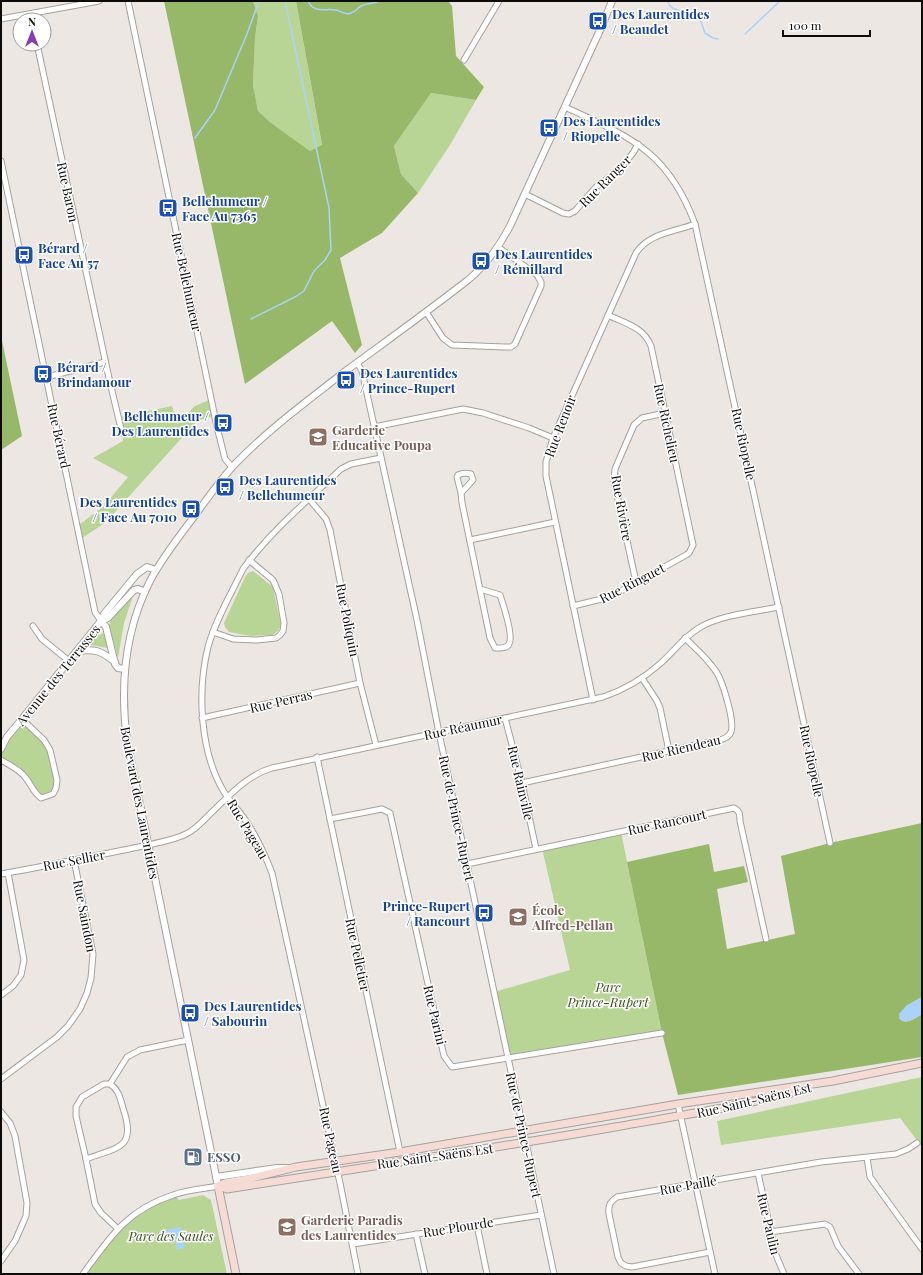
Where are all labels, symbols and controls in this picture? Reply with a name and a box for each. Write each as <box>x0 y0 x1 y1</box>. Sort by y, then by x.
place label: Des Laurentides / Beaudet <box>612 5 710 37</box>
bus stop icon: Des Laurentides / Beaudet <box>587 10 609 32</box>
north arrow <box>12 12 52 52</box>
scale bar <box>783 12 870 38</box>
text: N <box>28 14 36 29</box>
text: 100 m <box>789 17 822 33</box>
place label: Des Laurentides / Riopelle <box>563 112 661 144</box>
bus stop icon: Des Laurentides / Riopelle <box>538 117 560 139</box>
street label: Rue Ranger <box>575 151 635 210</box>
street label: Rue Baron <box>54 160 83 224</box>
place label: Bellehumeur / Face Au 7365 <box>182 192 268 224</box>
bus stop icon: Bellehumeur / Face Au 7365 <box>157 197 179 219</box>
street label: Rue Bellehumeur <box>169 231 206 333</box>
place label: Bérard / Face Au 57 <box>38 239 99 271</box>
bus stop icon: Bérard / Face Au 57 <box>13 244 35 266</box>
place label: Des Laurentides / Rémillard <box>495 245 593 277</box>
bus stop icon: Des Laurentides / Rémillard <box>470 250 492 272</box>
place label: Bérard / Brindamour <box>57 358 131 390</box>
bus stop icon: Bérard / Brindamour <box>32 363 54 385</box>
place label: Des Laurentides / Prince-Rupert <box>360 364 458 396</box>
bus stop icon: Des Laurentides / Prince-Rupert <box>335 369 357 391</box>
street label: Rue Richelieu <box>651 382 684 464</box>
street label: Rue Renoir <box>540 392 579 459</box>
street label: Rue Bérard <box>44 402 75 470</box>
street label: Rue Riopelle <box>729 406 760 482</box>
place label: Bellehumeur / Des Laurentides <box>111 407 209 439</box>
bus stop icon: Bellehumeur / Des Laurentides <box>212 412 234 434</box>
place label: Garderie Educative Poupa <box>332 421 432 453</box>
school or university icon: Garderie Educative Poupa <box>307 426 329 448</box>
place label: Des Laurentides / Bellehumeur <box>239 471 337 503</box>
street label: Rue Rivière <box>608 474 637 543</box>
bus stop icon: Des Laurentides / Bellehumeur <box>214 476 236 498</box>
place label: Des Laurentides / Face Au 7010 <box>79 493 177 525</box>
bus stop icon: Des Laurentides / Face Au 7010 <box>180 498 202 520</box>
street label: Rue Ringuet <box>596 559 668 606</box>
street label: Rue Poliquin <box>333 582 364 658</box>
street label: Avenue des Terrasses <box>11 621 104 729</box>
street label: Rue Perras <box>248 685 314 716</box>
street label: Rue Réaumur <box>422 710 504 743</box>
street label: Rue Riopelle <box>797 723 828 799</box>
street label: Boulevard des Laurentides <box>117 725 164 881</box>
street label: Rue Riendeau <box>640 730 722 765</box>
street label: Rue Rainville <box>505 744 538 822</box>
street label: Rue de Prince-Rupert <box>436 754 479 883</box>
street label: Rue Pageau <box>224 796 273 862</box>
street label: Rue Rancourt <box>626 805 708 838</box>
street label: Rue Sellier <box>41 845 107 874</box>
street label: Rue Saindon <box>70 878 101 954</box>
place label: Prince-Rupert / Rancourt <box>383 897 470 929</box>
place label: École Alfred-Pellan <box>531 901 613 933</box>
bus stop icon: Prince-Rupert / Rancourt <box>473 902 495 924</box>
school or university icon: École Alfred-Pellan <box>507 906 529 928</box>
street label: Rue Pelletier <box>342 917 375 993</box>
park label: Parc Prince-Rupert <box>566 978 649 1010</box>
street label: Rue Parini <box>420 983 451 1047</box>
place label: Des Laurentides / Sabourin <box>204 997 302 1029</box>
bus stop icon: Des Laurentides / Sabourin <box>179 1002 201 1024</box>
street label: Rue de Prince-Rupert <box>503 1071 546 1200</box>
street label: Rue Saint-Saëns Est <box>695 1078 813 1121</box>
street label: Rue Pageau <box>316 1105 347 1175</box>
street label: Rue Saint-Saëns Est <box>376 1139 495 1172</box>
fuel station icon: ESSO <box>182 1146 204 1168</box>
place label: ESSO <box>207 1148 241 1165</box>
street label: Rue Paillé <box>658 1171 718 1198</box>
street label: Rue Paulin <box>754 1191 785 1257</box>
place label: Garderie Paradis des Laurentides <box>301 1211 403 1243</box>
street label: Rue Plourde <box>421 1212 495 1240</box>
school or university icon: Garderie Paradis des Laurentides <box>276 1216 298 1238</box>
park label: Parc des Saules <box>128 1227 213 1244</box>

